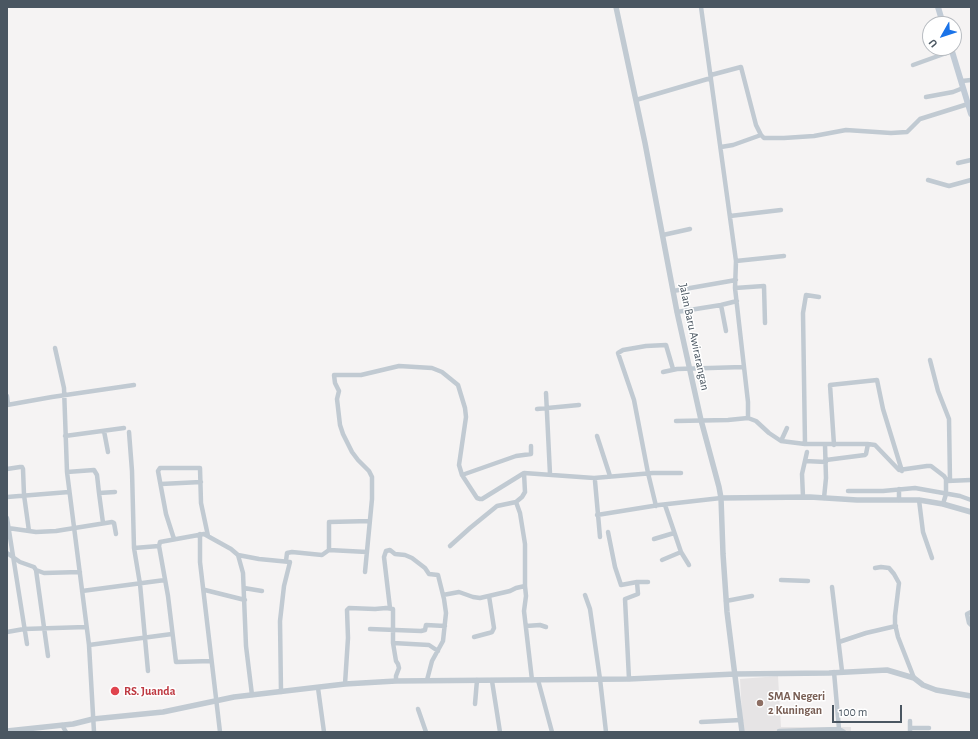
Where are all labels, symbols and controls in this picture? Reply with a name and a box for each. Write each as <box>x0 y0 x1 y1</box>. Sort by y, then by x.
north arrow <box>922 16 962 56</box>
text: U <box>927 37 940 49</box>
street label: Jalan Baru Awirarangan <box>676 282 712 392</box>
place label: RS. Juanda <box>124 684 175 698</box>
marker: RS. Juanda <box>109 685 121 697</box>
place label: SMA Negeri 2 Kuningan <box>768 689 825 717</box>
scale bar <box>834 697 904 723</box>
marker: SMA Negeri 2 Kuningan <box>755 698 765 708</box>
text: 100 m <box>839 706 867 718</box>

